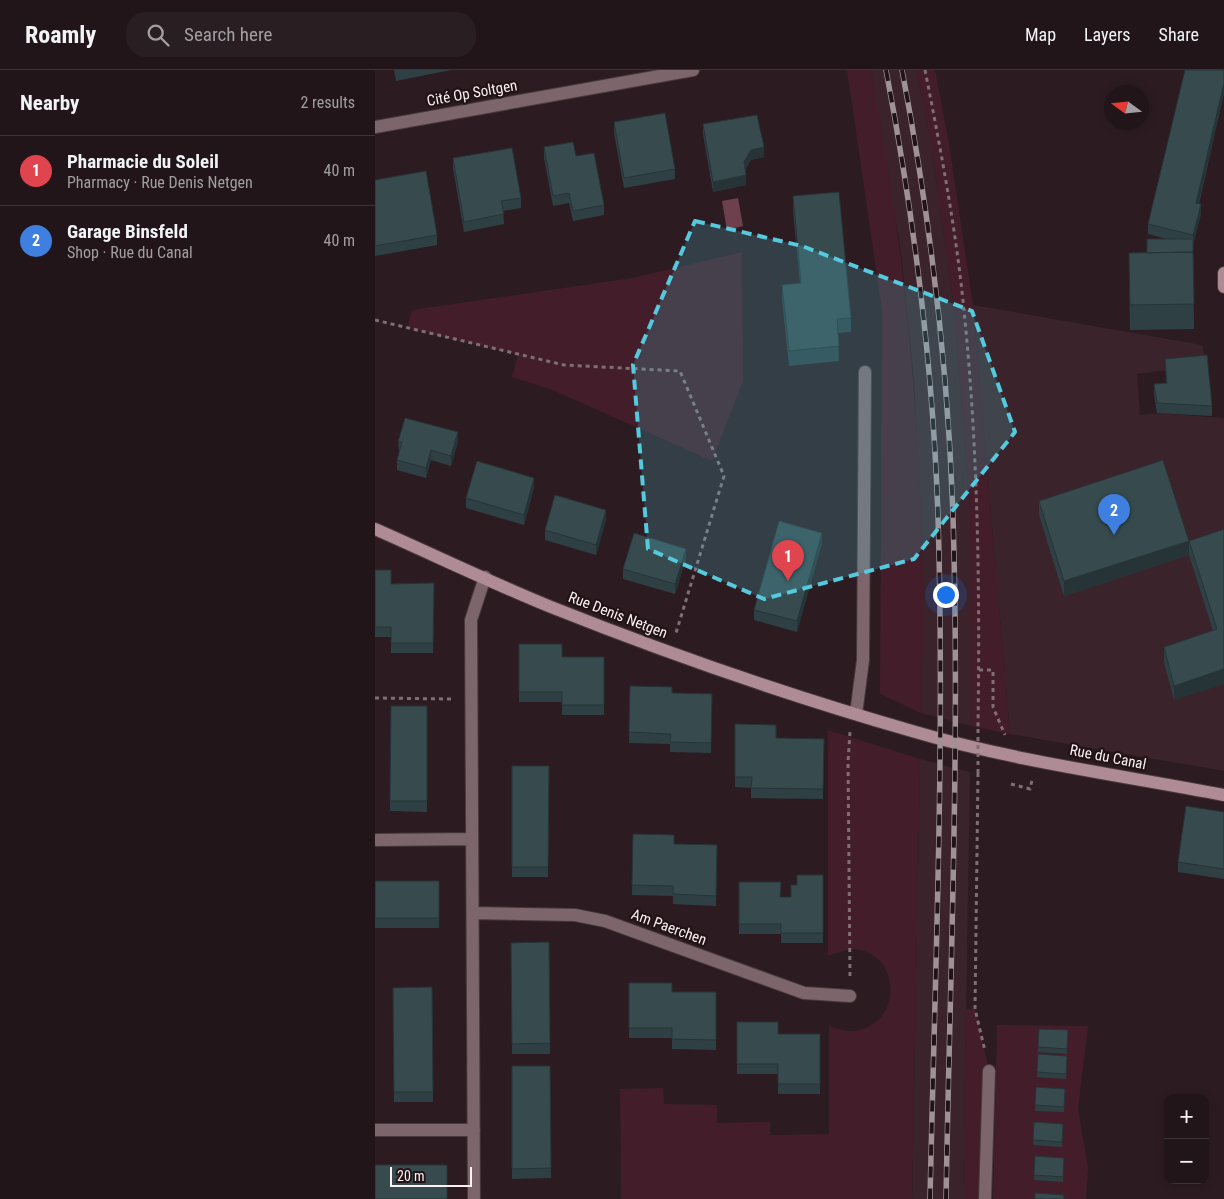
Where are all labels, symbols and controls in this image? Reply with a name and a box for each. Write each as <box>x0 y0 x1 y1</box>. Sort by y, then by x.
search box <box>126 12 476 57</box>
text: Roamly <box>25 21 96 49</box>
icon: search <box>144 21 172 49</box>
text: Search here <box>184 23 272 46</box>
text: Map <box>1025 24 1056 45</box>
text: Layers <box>1084 24 1131 45</box>
text: Share <box>1159 24 1199 45</box>
street label: Cité Op Soltgen <box>425 76 519 110</box>
north arrow <box>1104 85 1149 130</box>
text: Nearby <box>20 91 79 115</box>
text: 2 results <box>300 93 355 112</box>
text: Pharmacie du Soleil <box>67 150 219 173</box>
text: 1 <box>32 161 40 180</box>
text: 40 m <box>323 161 355 180</box>
text: Pharmacy · Rue Denis Netgen <box>67 173 253 192</box>
text: Garage Binsfeld <box>67 220 188 243</box>
text: 2 <box>32 231 40 250</box>
text: 40 m <box>323 231 355 250</box>
text: Shop · Rue du Canal <box>67 243 193 262</box>
pin: 2 <box>1098 494 1130 535</box>
pin: 1 <box>772 540 804 581</box>
your location <box>933 582 959 608</box>
street label: Rue Denis Netgen <box>566 588 670 642</box>
street label: Rue du Canal <box>1068 741 1148 773</box>
street label: Am Paerchen <box>629 905 709 949</box>
map controls <box>1164 1094 1209 1184</box>
button: + <box>1164 1094 1209 1139</box>
button: − <box>1164 1139 1209 1184</box>
scale bar <box>390 1164 473 1187</box>
text: 20 m <box>397 1168 425 1184</box>

